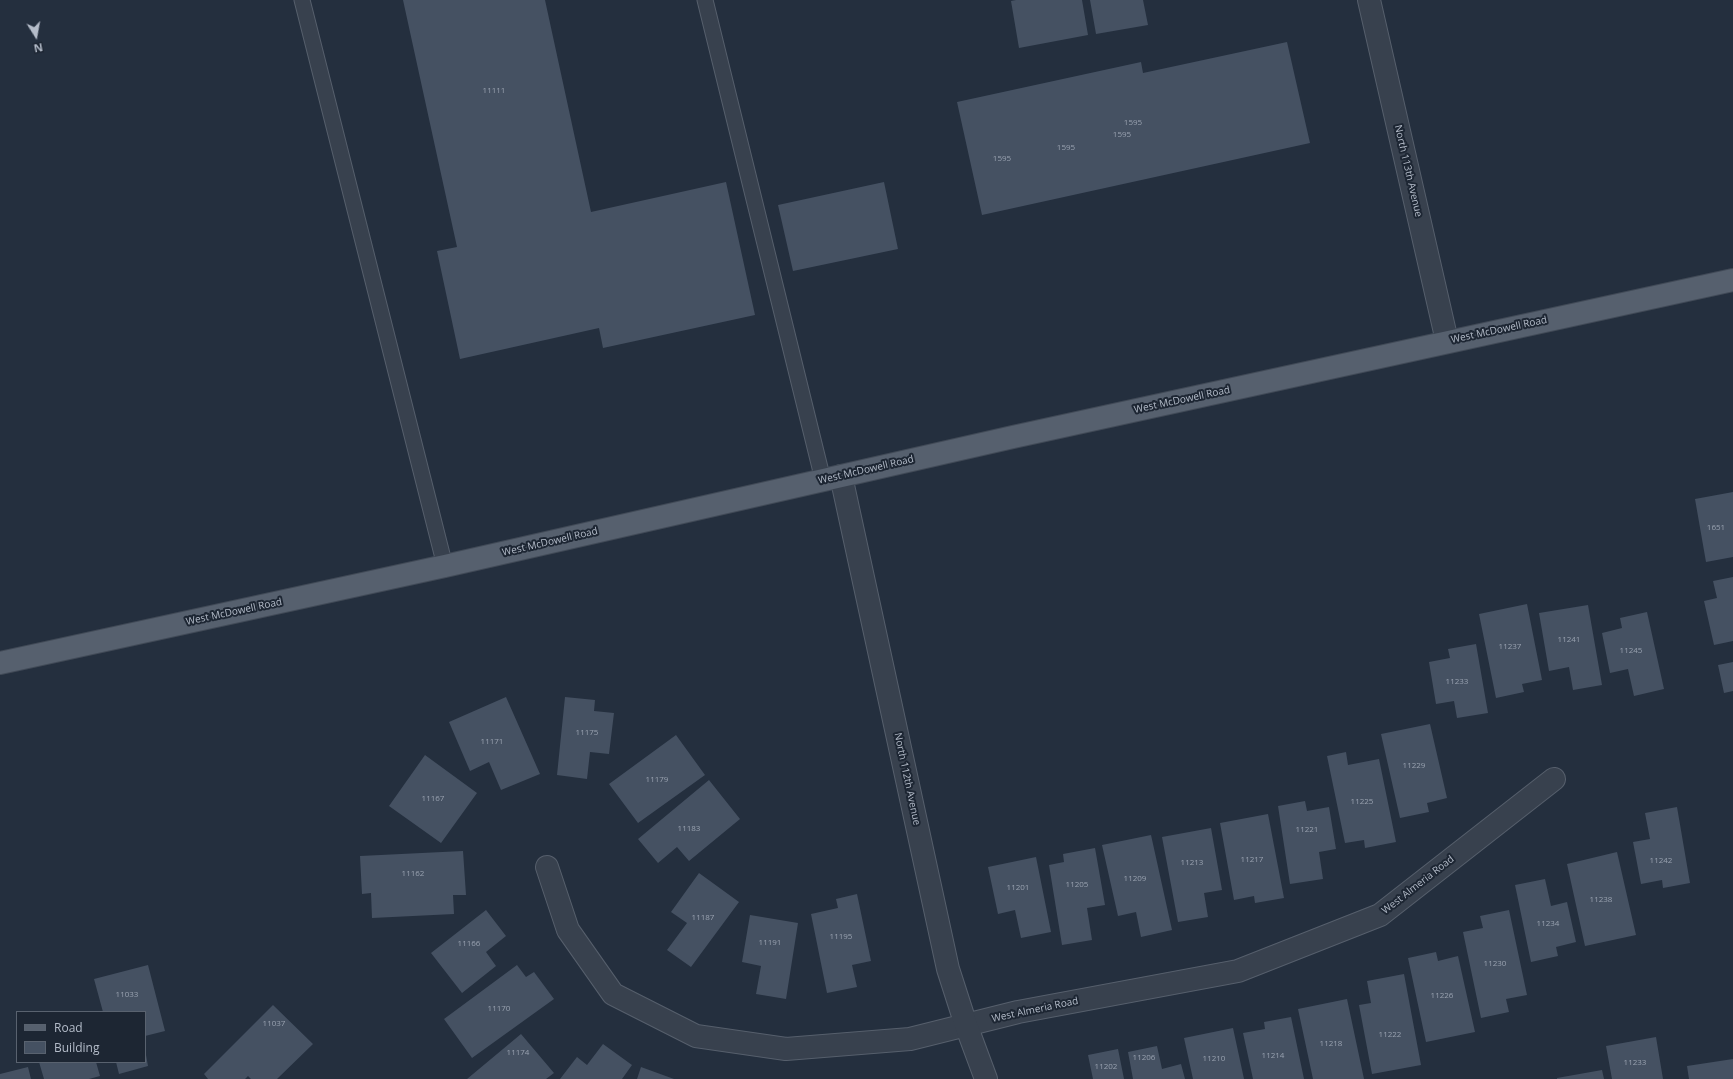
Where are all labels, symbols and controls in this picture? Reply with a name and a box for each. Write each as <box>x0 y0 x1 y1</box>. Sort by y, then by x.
north arrow <box>16 16 56 56</box>
text: N <box>33 40 44 56</box>
house number: 11111 <box>483 86 505 96</box>
house number: 1595 <box>1124 118 1142 128</box>
street label: North 113th Avenue <box>1392 124 1424 218</box>
house number: 1595 <box>1113 130 1131 140</box>
house number: 1595 <box>1057 143 1075 153</box>
house number: 1595 <box>993 154 1011 164</box>
street label: West McDowell Road <box>1450 314 1548 346</box>
street label: West McDowell Road <box>1133 384 1231 416</box>
street label: West McDowell Road <box>817 453 915 487</box>
house number: 1651 <box>1707 523 1725 533</box>
street label: West McDowell Road <box>501 525 599 559</box>
street label: West McDowell Road <box>185 596 283 628</box>
house number: 11241 <box>1558 635 1580 645</box>
house number: 11237 <box>1499 642 1521 652</box>
house number: 11245 <box>1620 646 1642 656</box>
house number: 11233 <box>1446 677 1468 687</box>
house number: 11175 <box>576 728 598 738</box>
street label: North 112th Avenue <box>891 732 923 826</box>
house number: 11171 <box>481 737 503 747</box>
house number: 11229 <box>1403 761 1425 771</box>
house number: 11179 <box>646 775 668 785</box>
house number: 11167 <box>422 794 444 804</box>
house number: 11225 <box>1351 797 1373 807</box>
house number: 11183 <box>678 824 700 834</box>
house number: 11221 <box>1296 825 1318 835</box>
street label: West Almeria Road <box>1380 853 1456 917</box>
house number: 11217 <box>1241 855 1263 865</box>
house number: 11242 <box>1650 856 1672 866</box>
house number: 11213 <box>1181 858 1203 868</box>
house number: 11162 <box>402 869 424 879</box>
house number: 11209 <box>1124 874 1146 884</box>
house number: 11205 <box>1066 880 1088 890</box>
house number: 11201 <box>1007 883 1029 893</box>
house number: 11238 <box>1590 895 1612 905</box>
house number: 11187 <box>692 913 714 923</box>
house number: 11234 <box>1537 919 1559 929</box>
house number: 11195 <box>830 932 852 942</box>
house number: 11191 <box>759 938 781 948</box>
house number: 11166 <box>458 939 480 949</box>
house number: 11230 <box>1484 959 1506 969</box>
house number: 11033 <box>116 990 138 1000</box>
house number: 11226 <box>1431 991 1453 1001</box>
street label: West Almeria Road <box>991 995 1079 1025</box>
house number: 11170 <box>488 1004 510 1014</box>
legend <box>16 1011 146 1063</box>
text: Road <box>54 1019 83 1036</box>
house number: 11037 <box>263 1019 285 1029</box>
house number: 11222 <box>1379 1030 1401 1040</box>
text: Building <box>54 1039 99 1056</box>
house number: 11218 <box>1320 1039 1342 1049</box>
house number: 11174 <box>507 1048 529 1058</box>
house number: 11214 <box>1262 1051 1284 1061</box>
house number: 11206 <box>1133 1053 1155 1063</box>
house number: 11210 <box>1203 1054 1225 1064</box>
house number: 11233 <box>1624 1058 1646 1068</box>
house number: 11202 <box>1095 1062 1117 1072</box>

